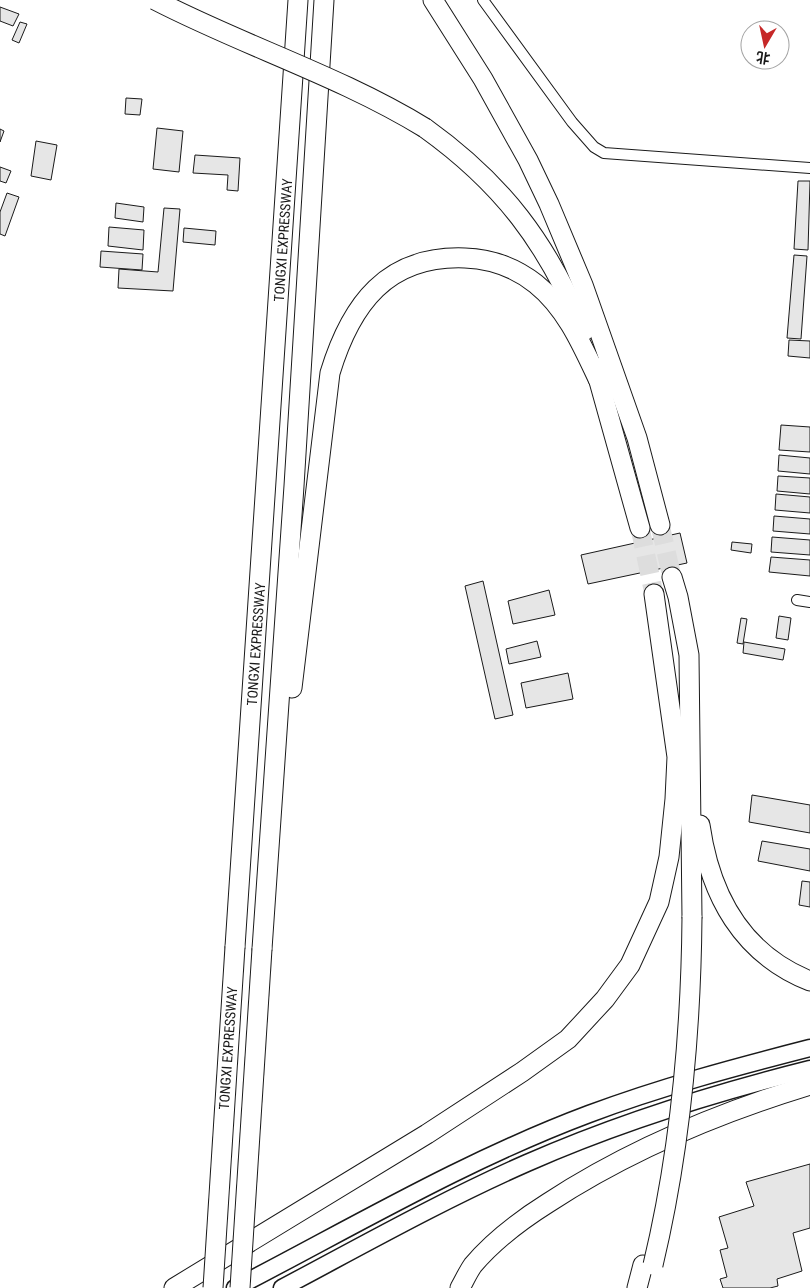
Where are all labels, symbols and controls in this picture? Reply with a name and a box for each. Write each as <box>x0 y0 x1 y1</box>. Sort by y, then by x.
north arrow <box>740 20 790 70</box>
text: 北 <box>755 49 771 67</box>
street label: TONGXI EXPRESSWAY <box>271 177 295 302</box>
street label: TONGXI EXPRESSWAY <box>244 581 268 706</box>
street label: TONGXI EXPRESSWAY <box>216 985 240 1110</box>

